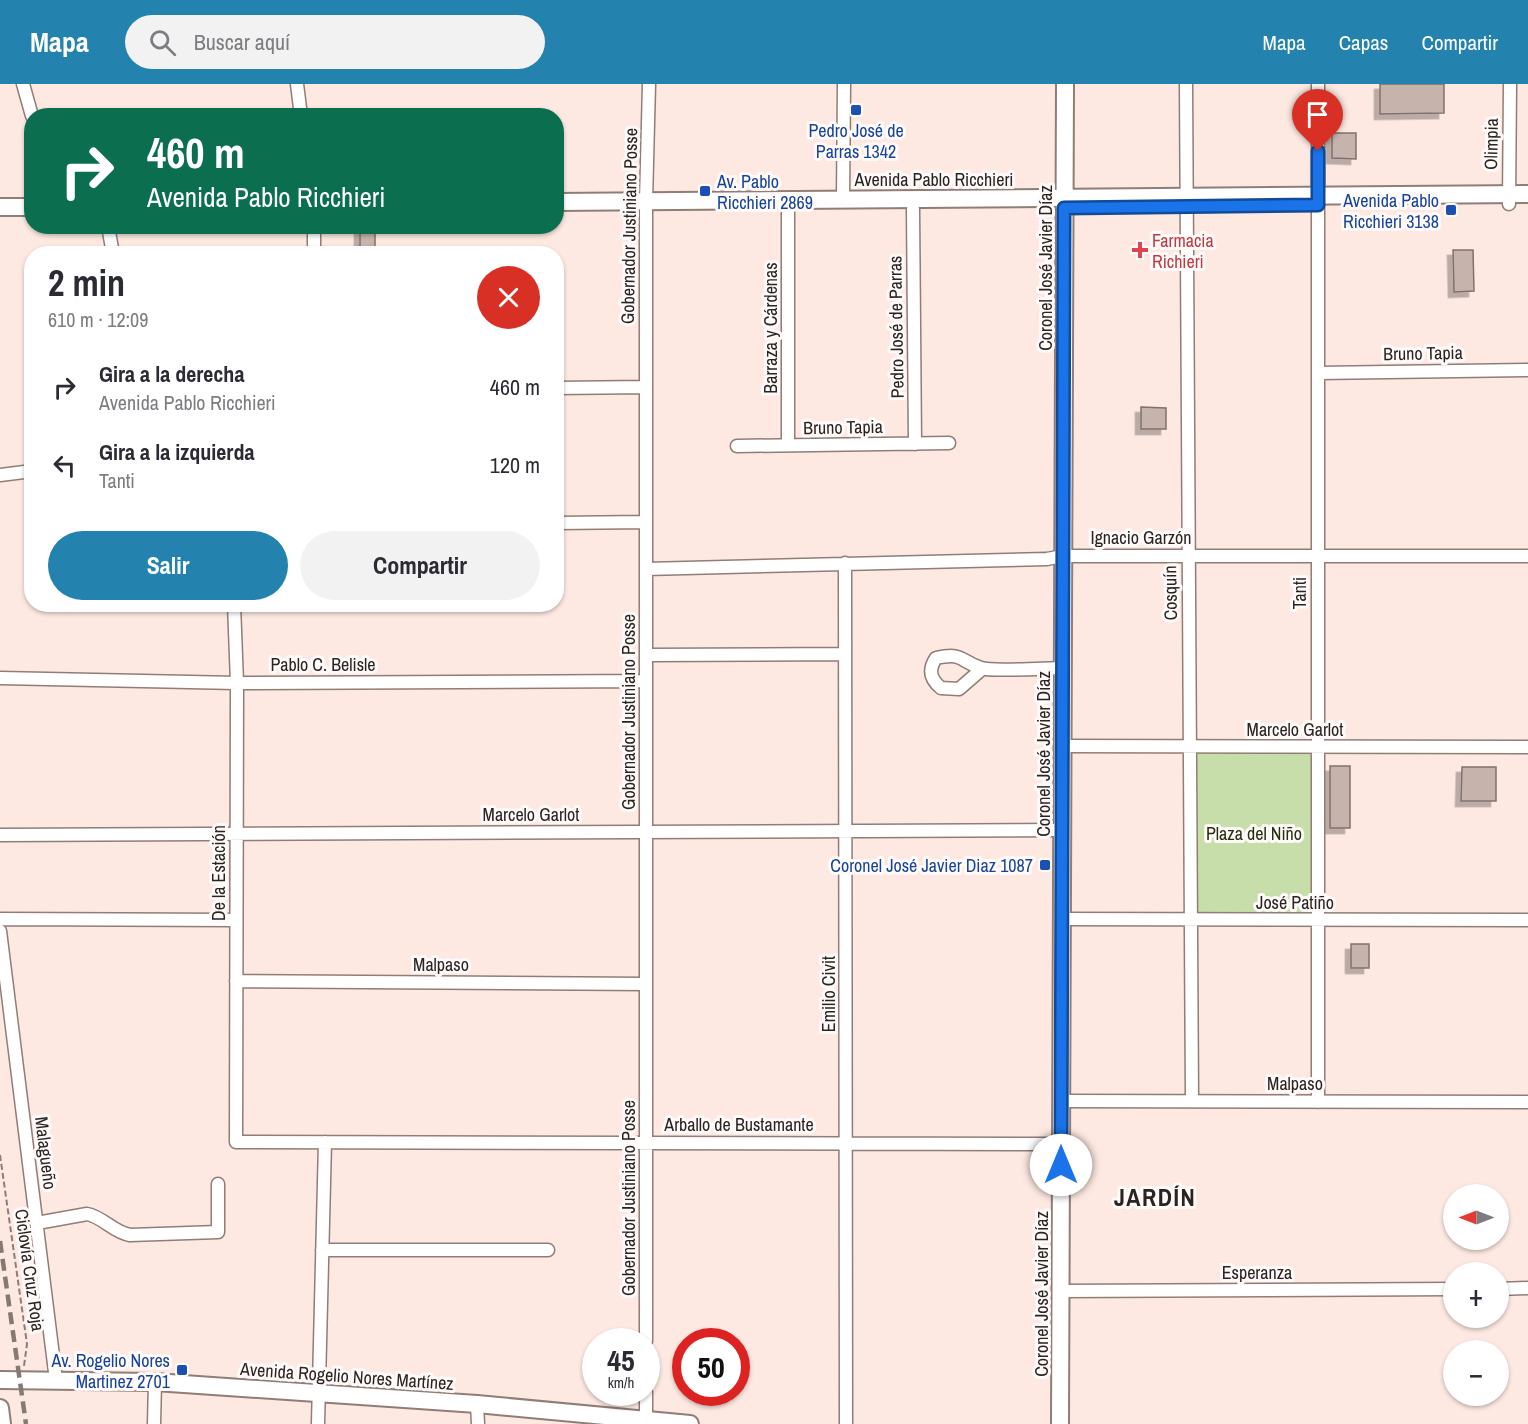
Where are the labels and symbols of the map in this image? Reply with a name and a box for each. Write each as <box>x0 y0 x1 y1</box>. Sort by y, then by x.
pin <box>1292 89 1343 151</box>
marker: Pedro José de Parras 1342 <box>849 103 863 117</box>
place label: Pedro José de Parras 1342 <box>808 118 904 164</box>
street label: Olimpia <box>1478 118 1504 170</box>
street label: Gobernador Justiniano Posse <box>615 128 643 324</box>
street label: Avenida Pablo Ricchieri <box>854 167 1013 192</box>
place label: Av. Pablo Ricchieri 2869 <box>716 169 813 215</box>
marker: Av. Pablo Ricchieri 2869 <box>698 184 712 198</box>
street label: Coronel José Javier Díaz <box>1033 185 1058 351</box>
place label: Avenida Pablo Ricchieri 3138 <box>1342 188 1439 234</box>
marker: Avenida Pablo Ricchieri 3138 <box>1444 203 1458 217</box>
place label: Farmacia Richieri <box>1152 228 1214 274</box>
marker: Farmacia Richieri <box>1133 243 1147 257</box>
street label: Pedro José de Parras <box>882 255 910 399</box>
street label: Barraza y Cárdenas <box>758 262 783 394</box>
street label: Bruno Tapia <box>1383 340 1463 366</box>
street label: Bruno Tapia <box>803 414 883 440</box>
street label: Ignacio Garzón <box>1091 525 1191 550</box>
street label: Cosquín <box>1157 565 1183 621</box>
street label: Tanti <box>1287 577 1312 609</box>
street label: Gobernador Justiniano Posse <box>616 614 641 810</box>
street label: Pablo C. Belisle <box>270 652 376 677</box>
street label: Coronel José Javier Díaz <box>1031 671 1056 837</box>
street label: Marcelo Garlot <box>1247 717 1343 742</box>
street label: Marcelo Garlot <box>483 802 579 827</box>
park label: Plaza del Niño <box>1206 821 1302 846</box>
street label: De la Estación <box>206 825 231 921</box>
place label: Coronel José Javier Diaz 1087 <box>830 853 1033 878</box>
marker: Coronel José Javier Diaz 1087 <box>1038 858 1052 872</box>
street label: José Patiño <box>1256 890 1334 915</box>
street label: Malpaso <box>413 952 469 977</box>
street label: Emilio Civit <box>816 956 841 1032</box>
street label: Malpaso <box>1267 1071 1323 1096</box>
street label: Gobernador Justiniano Posse <box>616 1100 641 1296</box>
street label: Arballo de Bustamante <box>663 1112 814 1137</box>
street label: Malagueño <box>29 1115 63 1191</box>
position arrow <box>1029 1133 1093 1197</box>
district label: JARDÍN <box>1114 1181 1196 1213</box>
north arrow <box>1443 1184 1509 1250</box>
street label: Ciclovía Cruz Roja <box>9 1207 51 1333</box>
street label: Coronel José Javier Díaz <box>1029 1211 1054 1377</box>
street label: Esperanza <box>1222 1260 1292 1285</box>
speed limit sign: 50 <box>672 1328 750 1406</box>
place label: Av. Rogelio Nores Martinez 2701 <box>51 1348 171 1394</box>
street label: Avenida Rogelio Nores Martínez <box>238 1356 455 1396</box>
marker: Av. Rogelio Nores Martinez 2701 <box>175 1363 189 1377</box>

